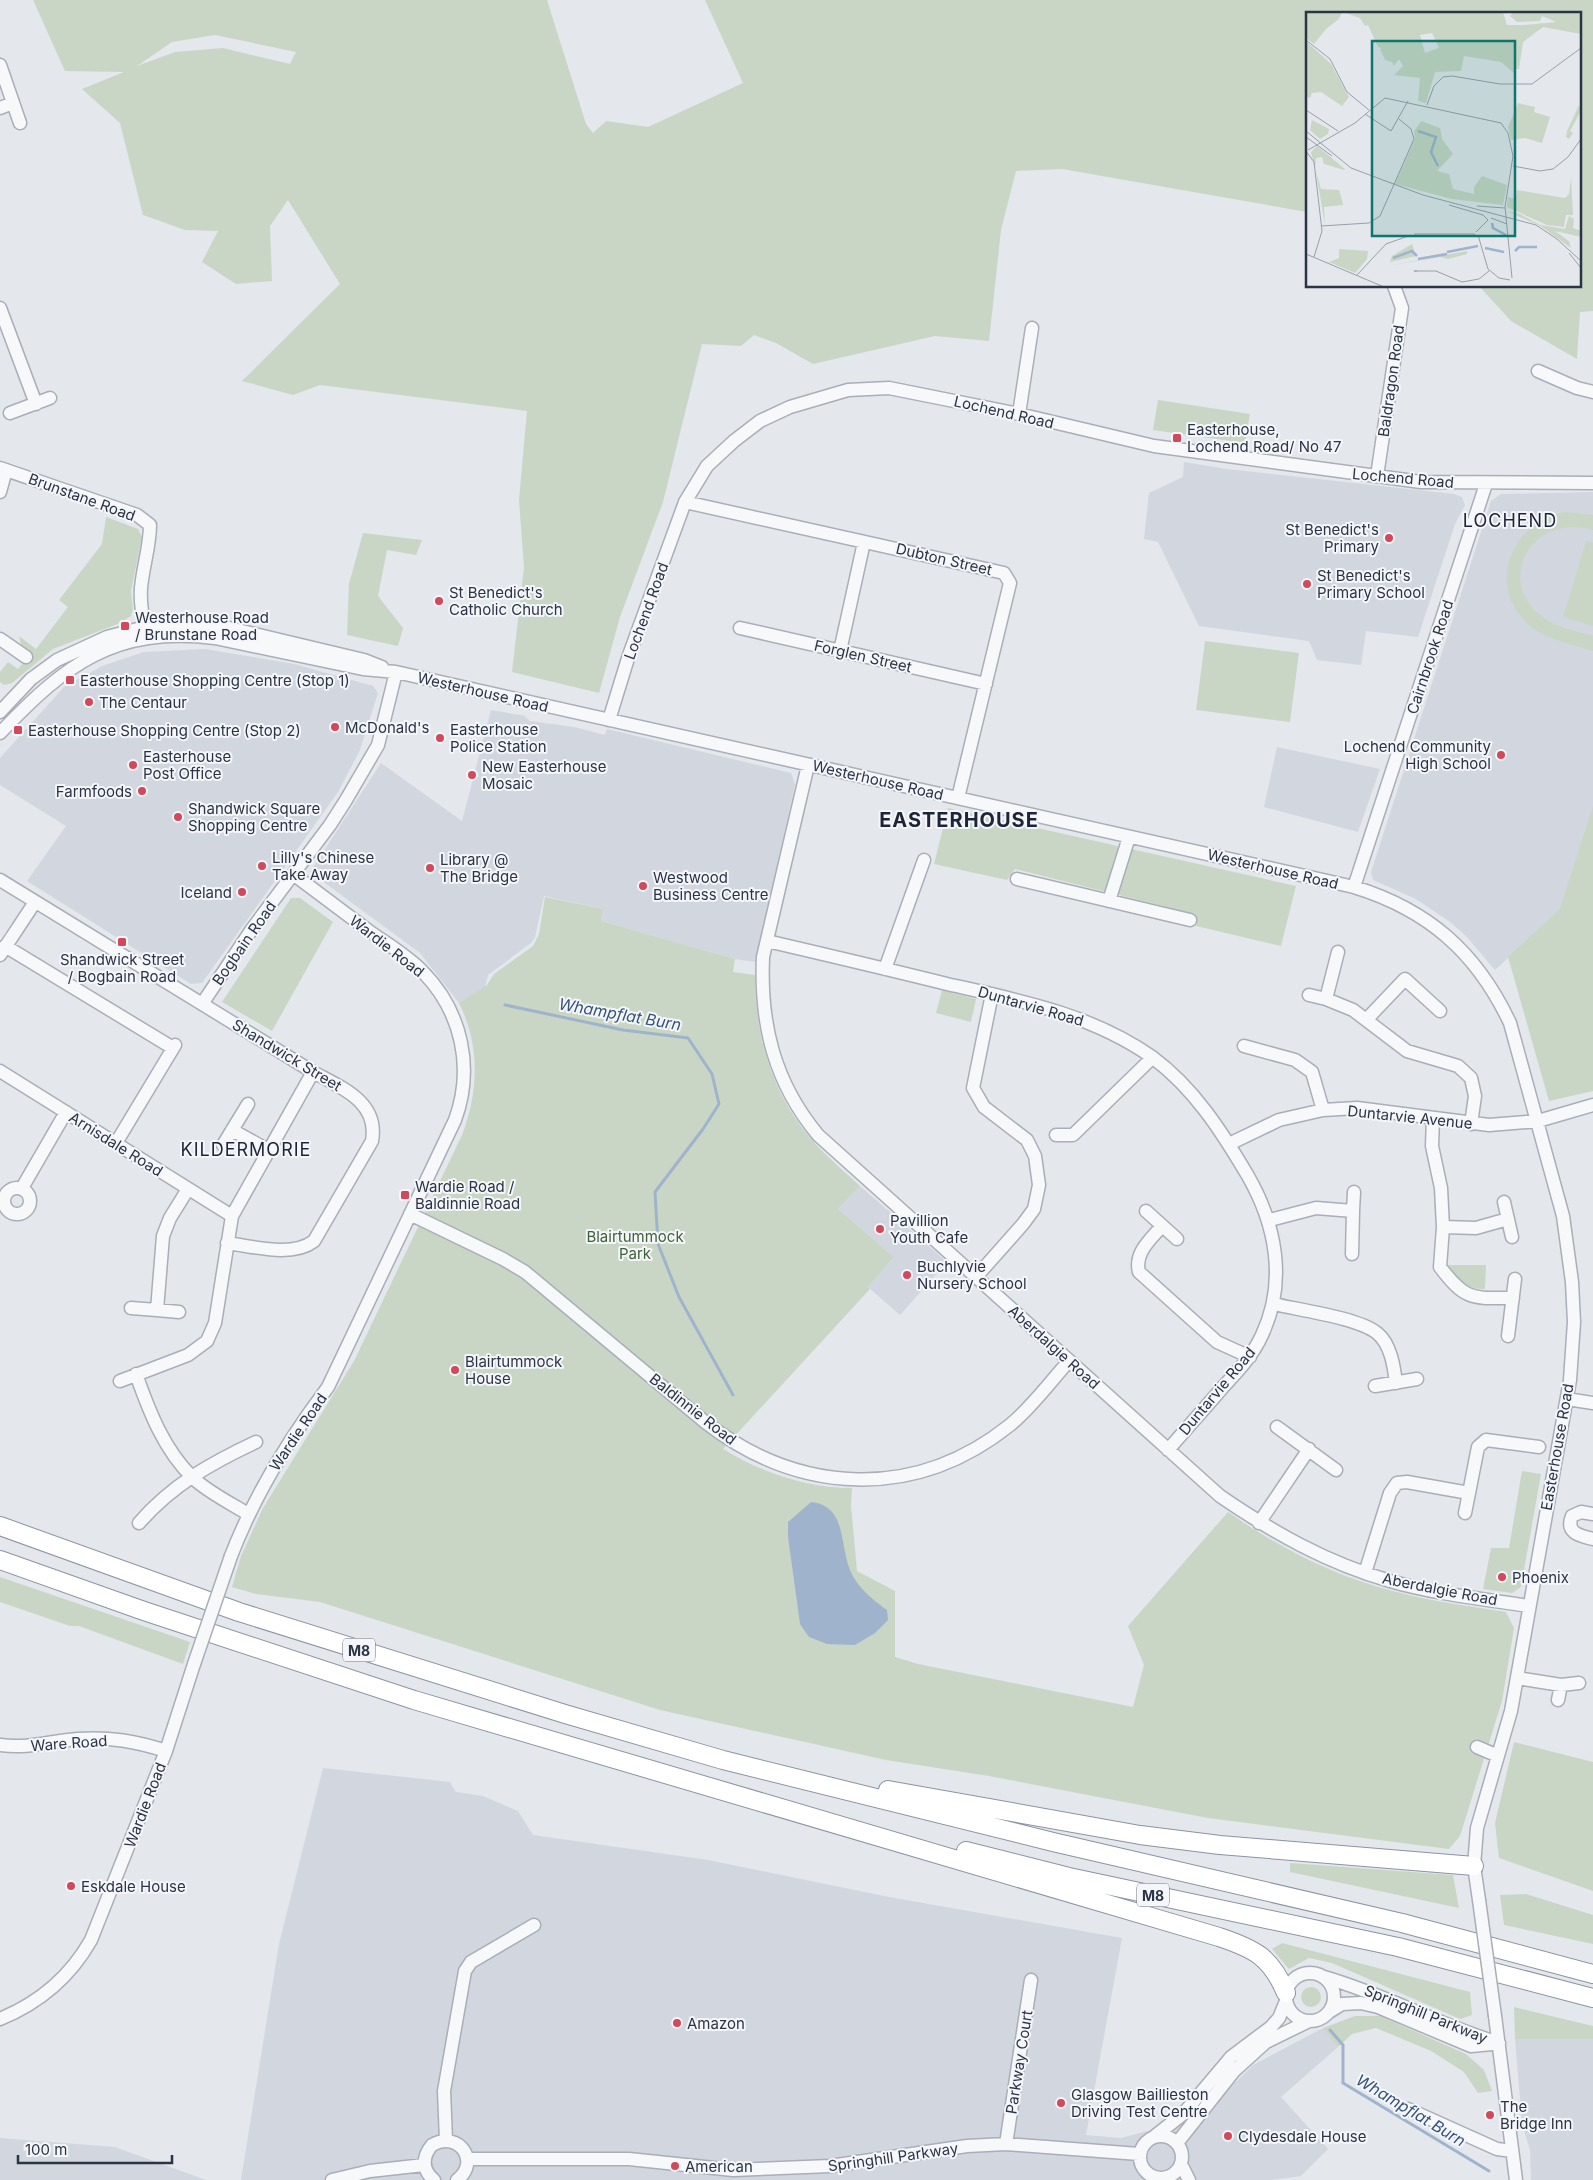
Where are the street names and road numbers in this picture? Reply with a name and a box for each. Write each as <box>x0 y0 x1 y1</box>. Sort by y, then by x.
street label: Baldragon Road <box>1374 324 1408 438</box>
street label: Lochend Road <box>952 391 1056 433</box>
street label: Lochend Road <box>1351 464 1455 492</box>
street label: Brunstane Road <box>26 469 138 525</box>
street label: Dubton Street <box>894 539 994 579</box>
street label: Lochend Road <box>620 560 672 662</box>
street label: Cairnbrook Road <box>1403 597 1457 717</box>
street label: Forglen Street <box>812 636 914 676</box>
street label: Westerhouse Road <box>416 668 550 716</box>
street label: Westerhouse Road <box>811 756 945 804</box>
street label: Westerhouse Road <box>1206 845 1340 893</box>
street label: Bogbain Road <box>208 897 280 989</box>
street label: Wardie Road <box>346 911 428 981</box>
street label: Duntarvie Road <box>976 982 1086 1030</box>
street label: Shandwick Street <box>229 1015 345 1095</box>
street label: Duntarvie Avenue <box>1347 1101 1473 1133</box>
street label: Arnisdale Road <box>66 1108 166 1180</box>
street label: Aberdalgie Road <box>1004 1301 1104 1393</box>
street label: Duntarvie Road <box>1175 1343 1259 1439</box>
street label: Baldinnie Road <box>646 1369 740 1449</box>
street label: Easterhouse Road <box>1536 1382 1578 1512</box>
street label: Wardie Road <box>265 1389 331 1475</box>
street label: Aberdalgie Road <box>1381 1569 1499 1609</box>
road number: M8 <box>343 1638 375 1662</box>
street label: Ware Road <box>30 1731 108 1755</box>
street label: Wardie Road <box>120 1760 170 1850</box>
road number: M8 <box>1137 1884 1169 1906</box>
street label: Springhill Parkway <box>1362 1981 1491 2048</box>
street label: Parkway Court <box>1001 2009 1037 2115</box>
street label: Springhill Parkway <box>827 2138 960 2176</box>

